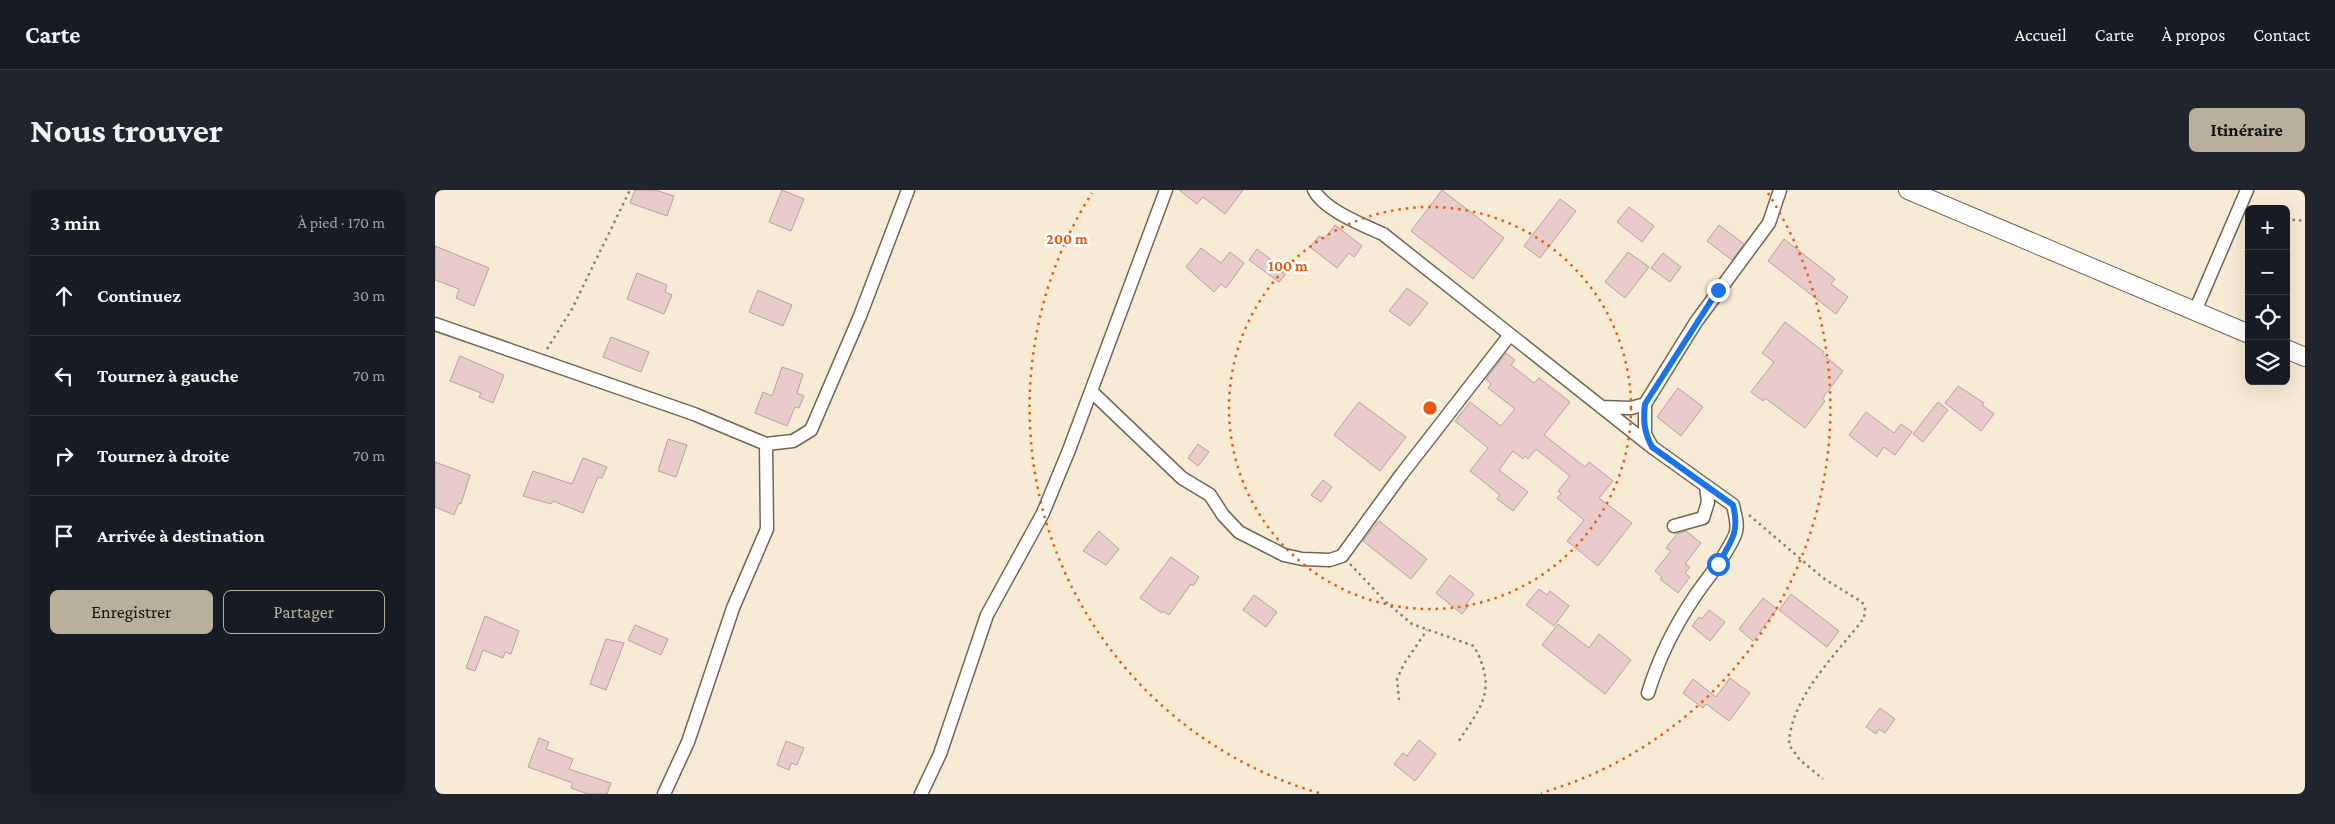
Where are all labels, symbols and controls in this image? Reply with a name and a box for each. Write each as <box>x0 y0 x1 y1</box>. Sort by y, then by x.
text: Carte <box>25 21 80 48</box>
text: Accueil <box>2015 25 2067 45</box>
text: Carte <box>2095 25 2134 45</box>
text: À propos <box>2162 25 2225 45</box>
text: Contact <box>2253 25 2310 45</box>
button: Itinéraire <box>2189 108 2305 152</box>
text: Nous trouver <box>30 111 223 150</box>
map controls <box>2245 205 2290 385</box>
button: + <box>2245 205 2290 250</box>
text: 3 min <box>50 211 100 235</box>
text: À pied · 170 m <box>298 214 385 231</box>
text: 200 m <box>1046 231 1088 247</box>
button: − <box>2245 250 2290 295</box>
text: 100 m <box>1268 258 1308 274</box>
route end <box>1707 279 1730 302</box>
icon: ahead <box>50 282 78 310</box>
text: Continuez <box>97 285 181 306</box>
text: 30 m <box>353 287 385 304</box>
button: locate <box>2245 295 2290 340</box>
button: layers <box>2245 340 2290 385</box>
icon: left <box>50 362 78 390</box>
text: Tournez à gauche <box>97 365 239 386</box>
text: 70 m <box>353 367 385 384</box>
centre of rings <box>1421 399 1439 417</box>
icon: right <box>50 442 78 470</box>
text: Tournez à droite <box>97 445 229 466</box>
text: 70 m <box>353 447 385 464</box>
icon: arrive <box>50 522 78 550</box>
text: Arrivée à destination <box>97 525 265 546</box>
route start <box>1707 553 1730 576</box>
button: Enregistrer <box>50 590 213 634</box>
button: Partager <box>223 590 385 634</box>

